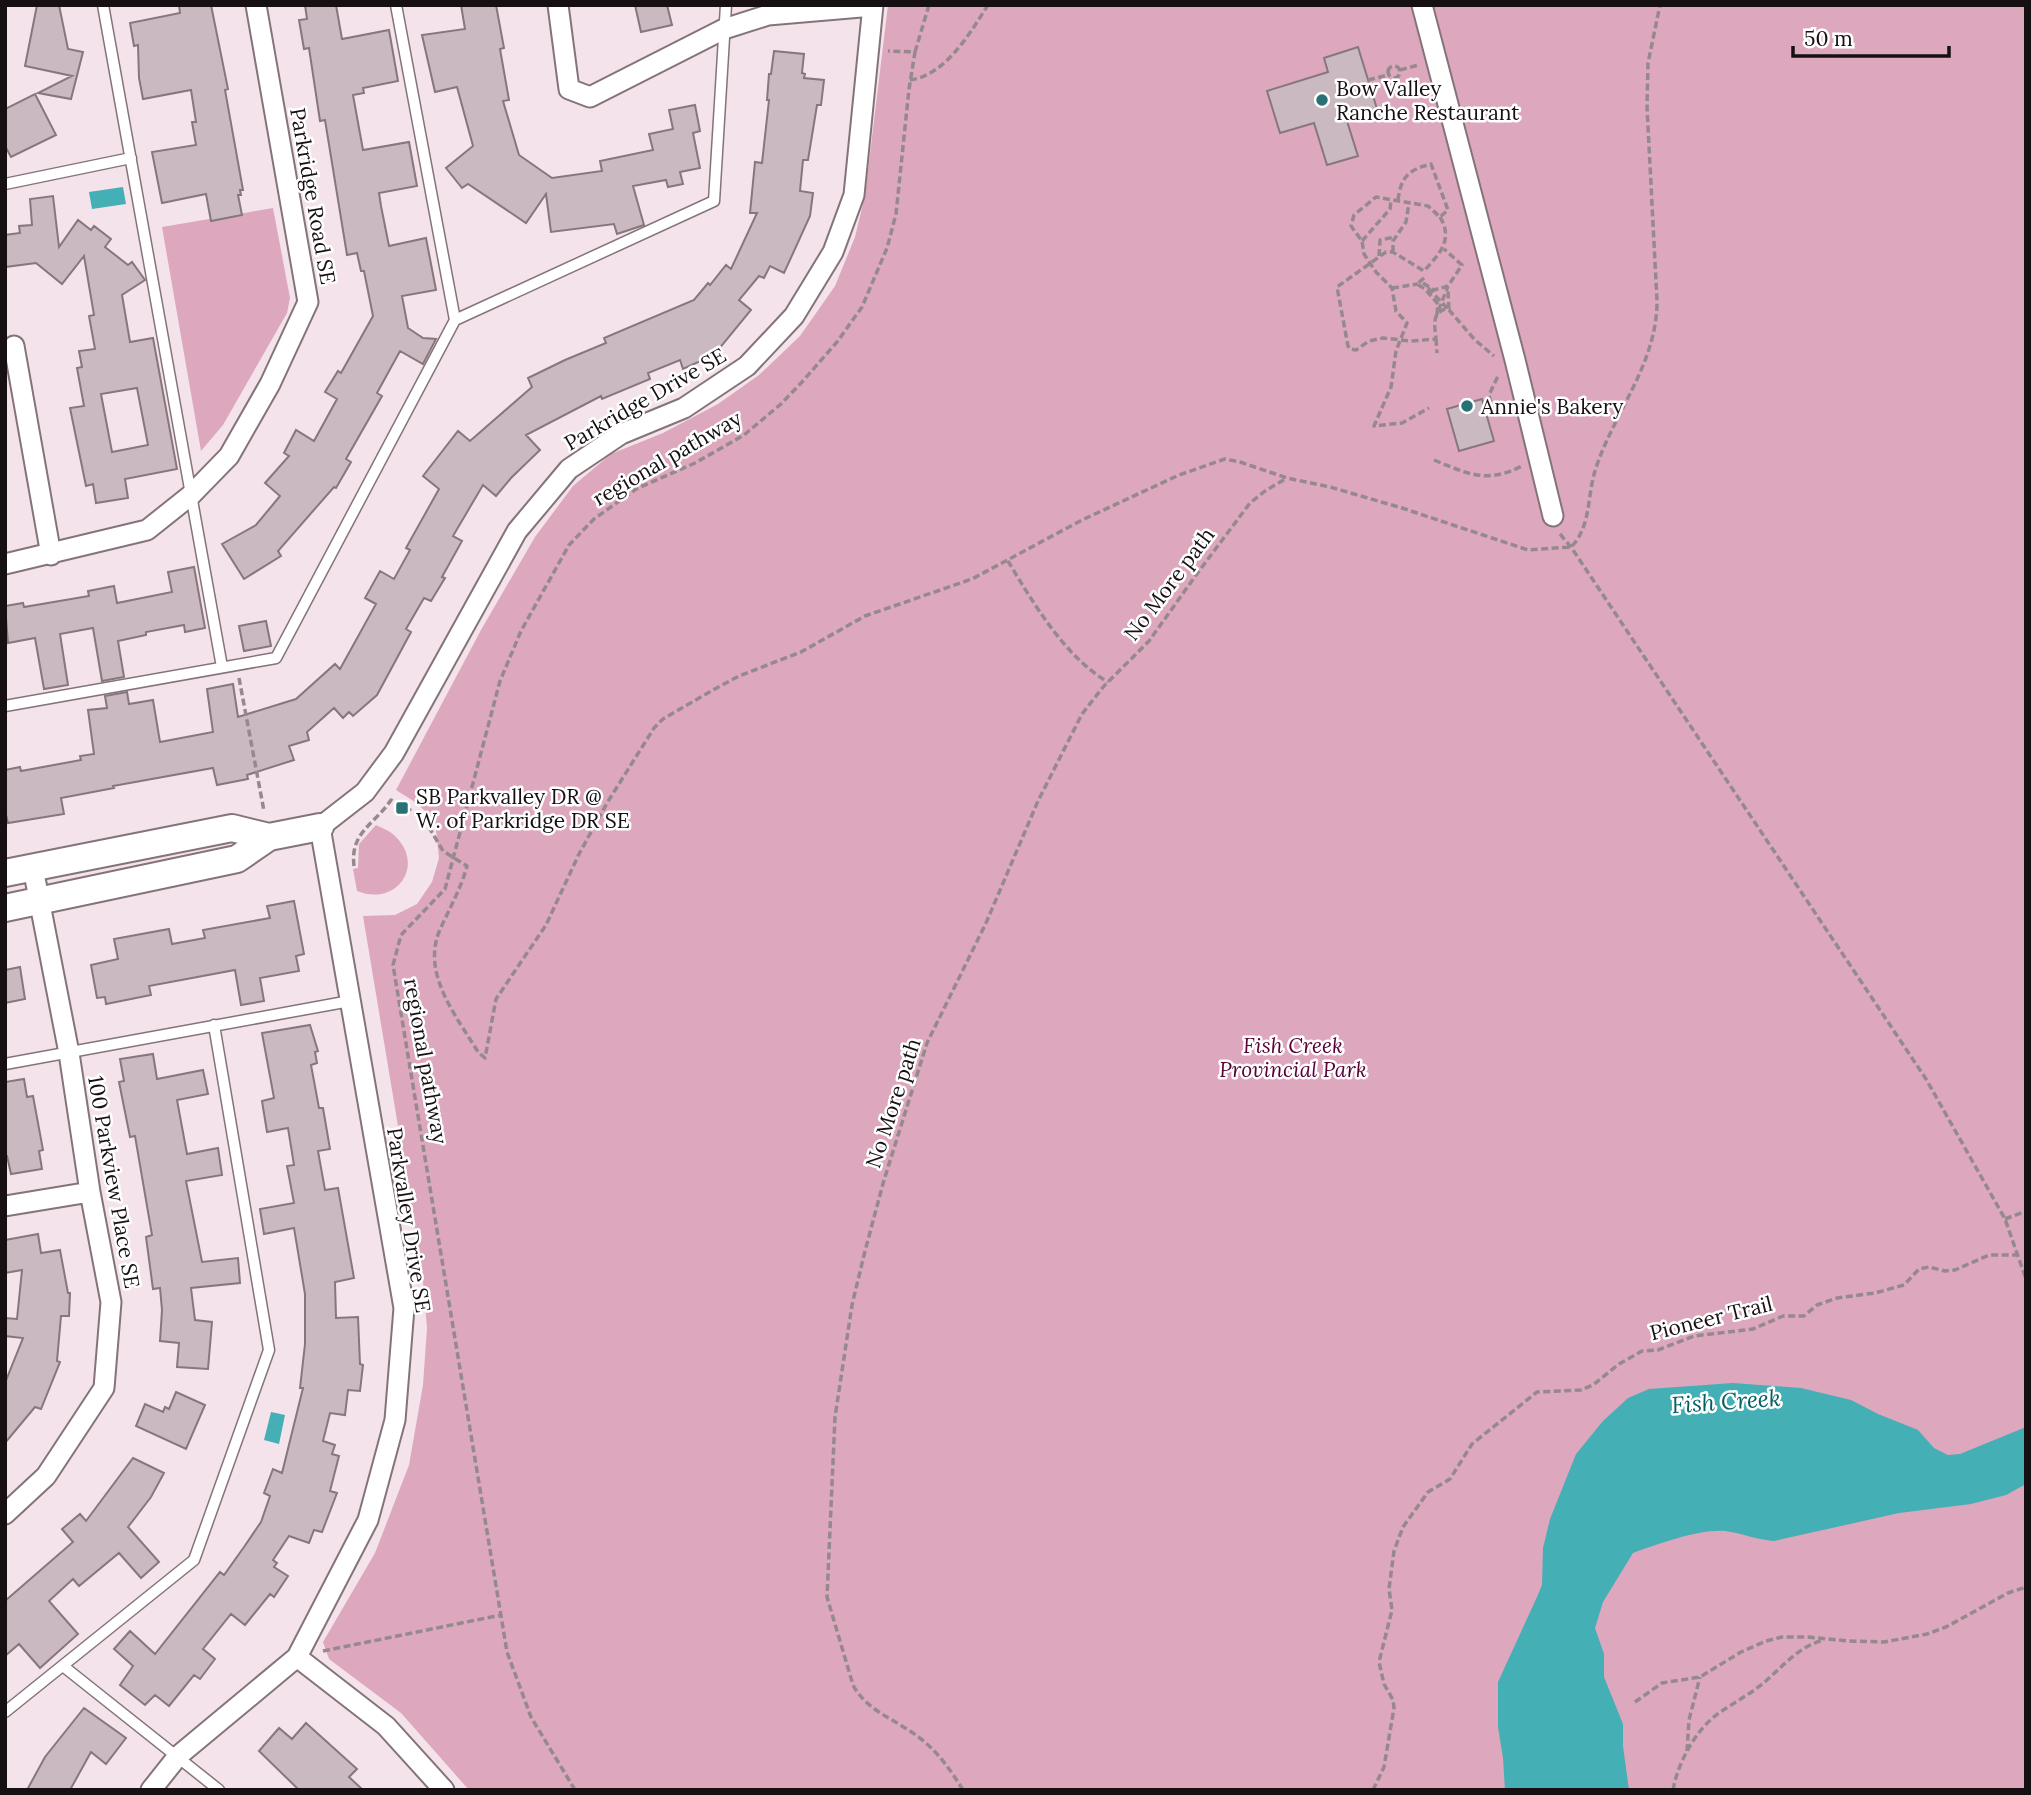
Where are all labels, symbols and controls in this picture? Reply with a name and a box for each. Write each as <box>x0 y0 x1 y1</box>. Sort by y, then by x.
scale bar <box>1793 14 1949 58</box>
text: 50 m <box>1804 25 1853 52</box>
place label: Bow Valley Ranche Restaurant <box>1336 75 1520 126</box>
marker: Bow Valley Ranche Restaurant <box>1314 92 1330 108</box>
street label: Parkridge Road SE <box>284 106 342 286</box>
street label: Parkridge Drive SE <box>559 342 731 456</box>
place label: Annie's Bakery <box>1480 393 1623 420</box>
marker: Annie's Bakery <box>1459 398 1475 414</box>
street label: regional pathway <box>588 404 746 512</box>
street label: No More path <box>1118 522 1220 646</box>
place label: SB Parkvalley DR @ W. of Parkridge DR SE <box>416 783 630 834</box>
marker: SB Parkvalley DR @ W. of Parkridge DR SE <box>394 800 410 816</box>
street label: regional pathway <box>398 976 454 1146</box>
park label: Fish Creek Provincial Park <box>1219 1032 1367 1083</box>
street label: No More path <box>859 1035 927 1171</box>
street label: 100 Parkview Place SE <box>82 1074 146 1290</box>
street label: Parkvalley Drive SE <box>381 1125 437 1315</box>
street label: Pioneer Trail <box>1647 1290 1775 1346</box>
water label: Fish Creek <box>1670 1383 1782 1419</box>

